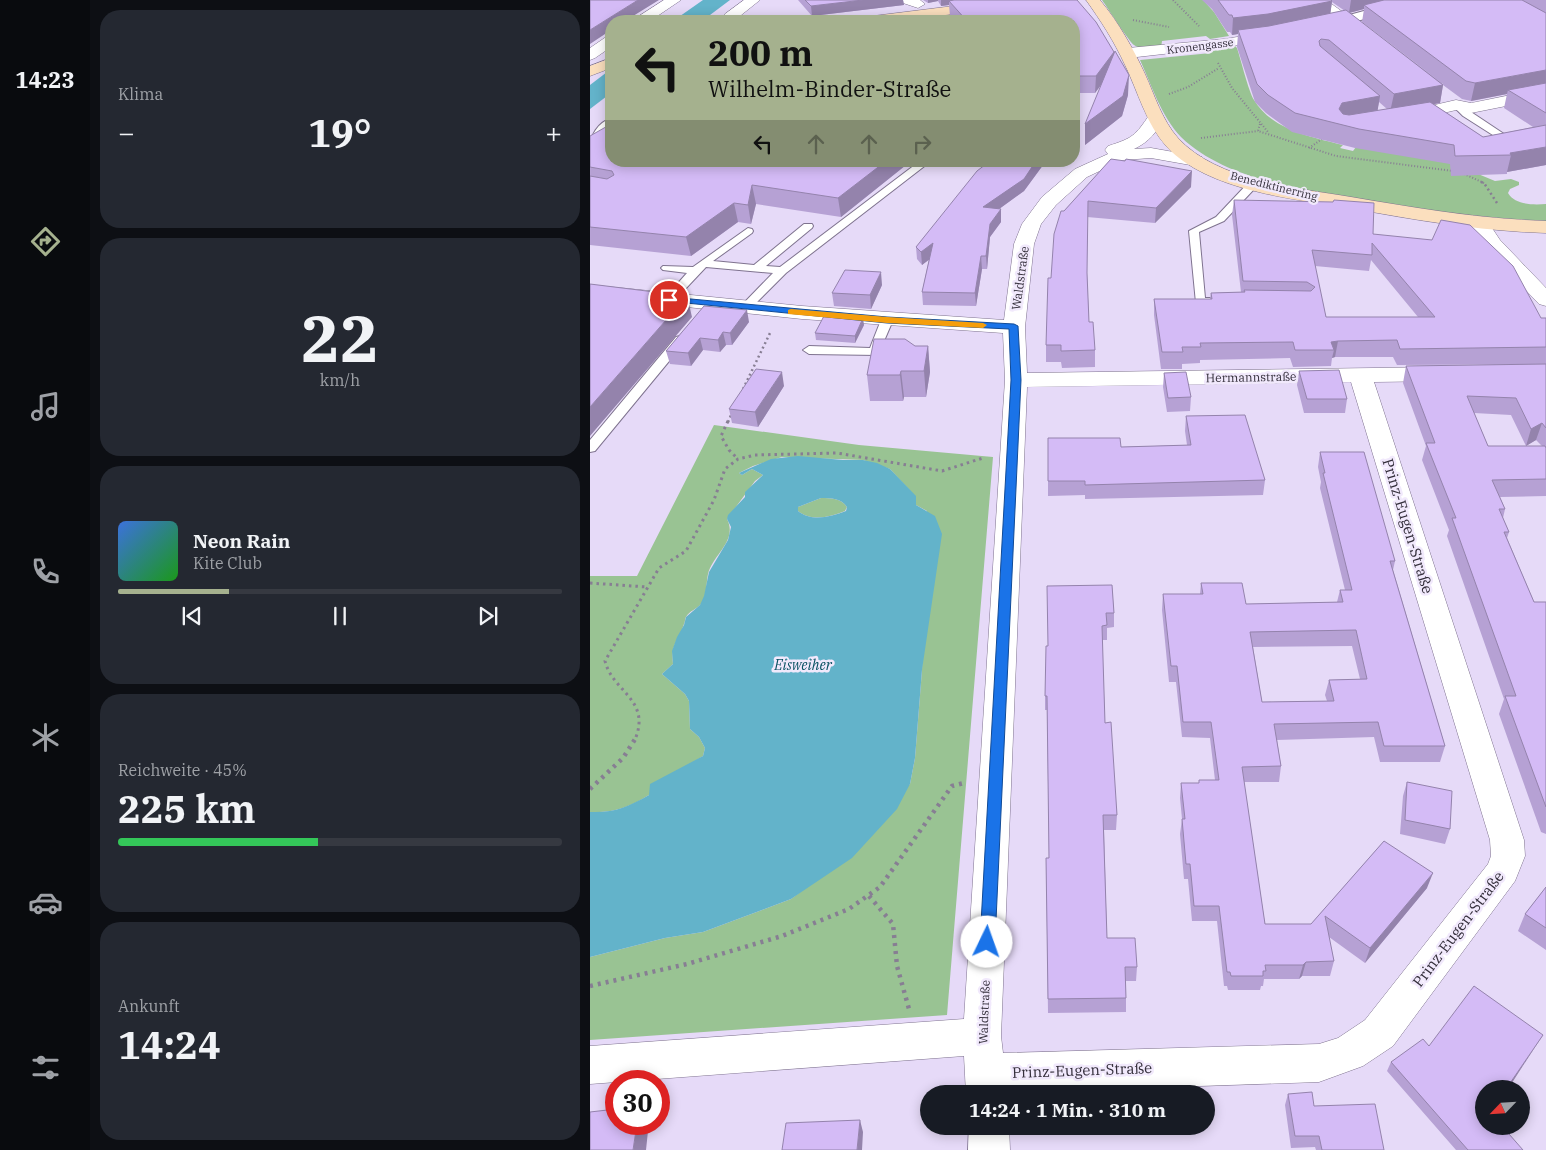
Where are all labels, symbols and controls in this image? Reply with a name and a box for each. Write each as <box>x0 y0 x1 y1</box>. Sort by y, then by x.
text: 200 m <box>708 30 813 76</box>
icon: left <box>625 35 690 100</box>
street label: Kronengasse <box>1166 35 1234 57</box>
text: 14:23 <box>15 65 75 94</box>
text: Wilhelm-Binder-Straße <box>708 74 951 103</box>
text: Klima <box>118 84 163 104</box>
text: 19° <box>308 108 372 157</box>
text: − <box>118 114 135 151</box>
text: + <box>545 114 562 151</box>
icon: left <box>749 130 777 158</box>
icon: ahead <box>802 130 830 158</box>
icon: ahead <box>855 130 883 158</box>
icon: right <box>908 130 936 158</box>
street label: Benediktinerring <box>1229 168 1319 204</box>
icon: directions <box>28 224 63 259</box>
street label: Waldstraße <box>1008 245 1032 311</box>
pin <box>648 279 690 321</box>
icon: arrive <box>655 286 683 314</box>
text: 22 <box>301 295 379 380</box>
street label: Hermannstraße <box>1206 369 1296 385</box>
text: km/h <box>320 370 360 390</box>
icon: music <box>28 389 63 424</box>
street label: Prinz-Eugen-Straße <box>1378 456 1438 596</box>
text: Neon Rain <box>193 529 290 553</box>
text: Kite Club <box>193 553 262 573</box>
icon: phone <box>28 554 63 589</box>
icon: previous <box>178 602 206 630</box>
icon: pause <box>326 602 354 630</box>
icon: next <box>474 602 502 630</box>
water label: Eisweiher <box>773 656 833 674</box>
icon: climate <box>28 720 63 755</box>
text: Reichweite · 45% <box>118 760 247 780</box>
text: 225 km <box>118 784 256 833</box>
street label: Prinz-Eugen-Straße <box>1408 867 1508 991</box>
icon: car <box>28 885 63 920</box>
position arrow <box>960 915 1012 967</box>
street label: Waldstraße <box>975 980 993 1044</box>
text: Ankunft <box>118 996 180 1016</box>
text: 14:24 <box>118 1020 221 1069</box>
icon: filters <box>28 1050 63 1085</box>
street label: Prinz-Eugen-Straße <box>1012 1058 1152 1082</box>
speed limit sign: 30 <box>605 1070 670 1135</box>
north arrow <box>1475 1080 1530 1135</box>
map controls <box>1475 1080 1530 1135</box>
text: 14:24 · 1 Min. · 310 m <box>969 1098 1166 1122</box>

